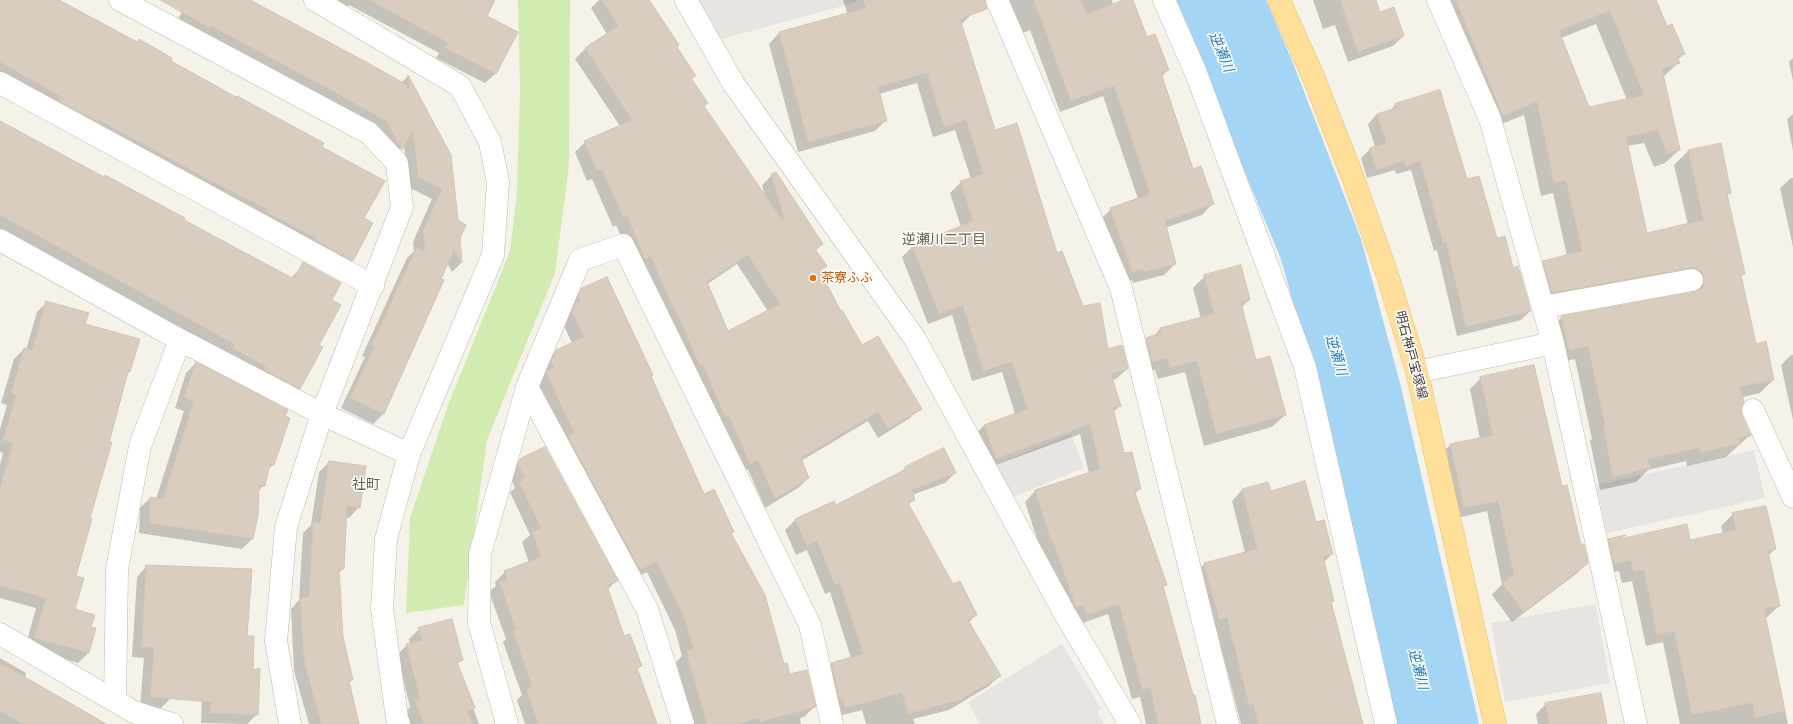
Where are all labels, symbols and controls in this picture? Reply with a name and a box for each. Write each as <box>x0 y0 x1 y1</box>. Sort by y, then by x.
water label: 逆瀬川 <box>1205 29 1237 75</box>
district label: 逆瀬川二丁目 <box>902 232 986 248</box>
place label: 茶寮ふふ <box>821 270 873 286</box>
marker: 茶寮ふふ <box>808 273 818 283</box>
street label: 明石神戸宝塚線 <box>1392 309 1430 401</box>
water label: 逆瀬川 <box>1322 332 1350 378</box>
district label: 社町 <box>352 477 380 493</box>
water label: 逆瀬川 <box>1405 647 1431 691</box>

